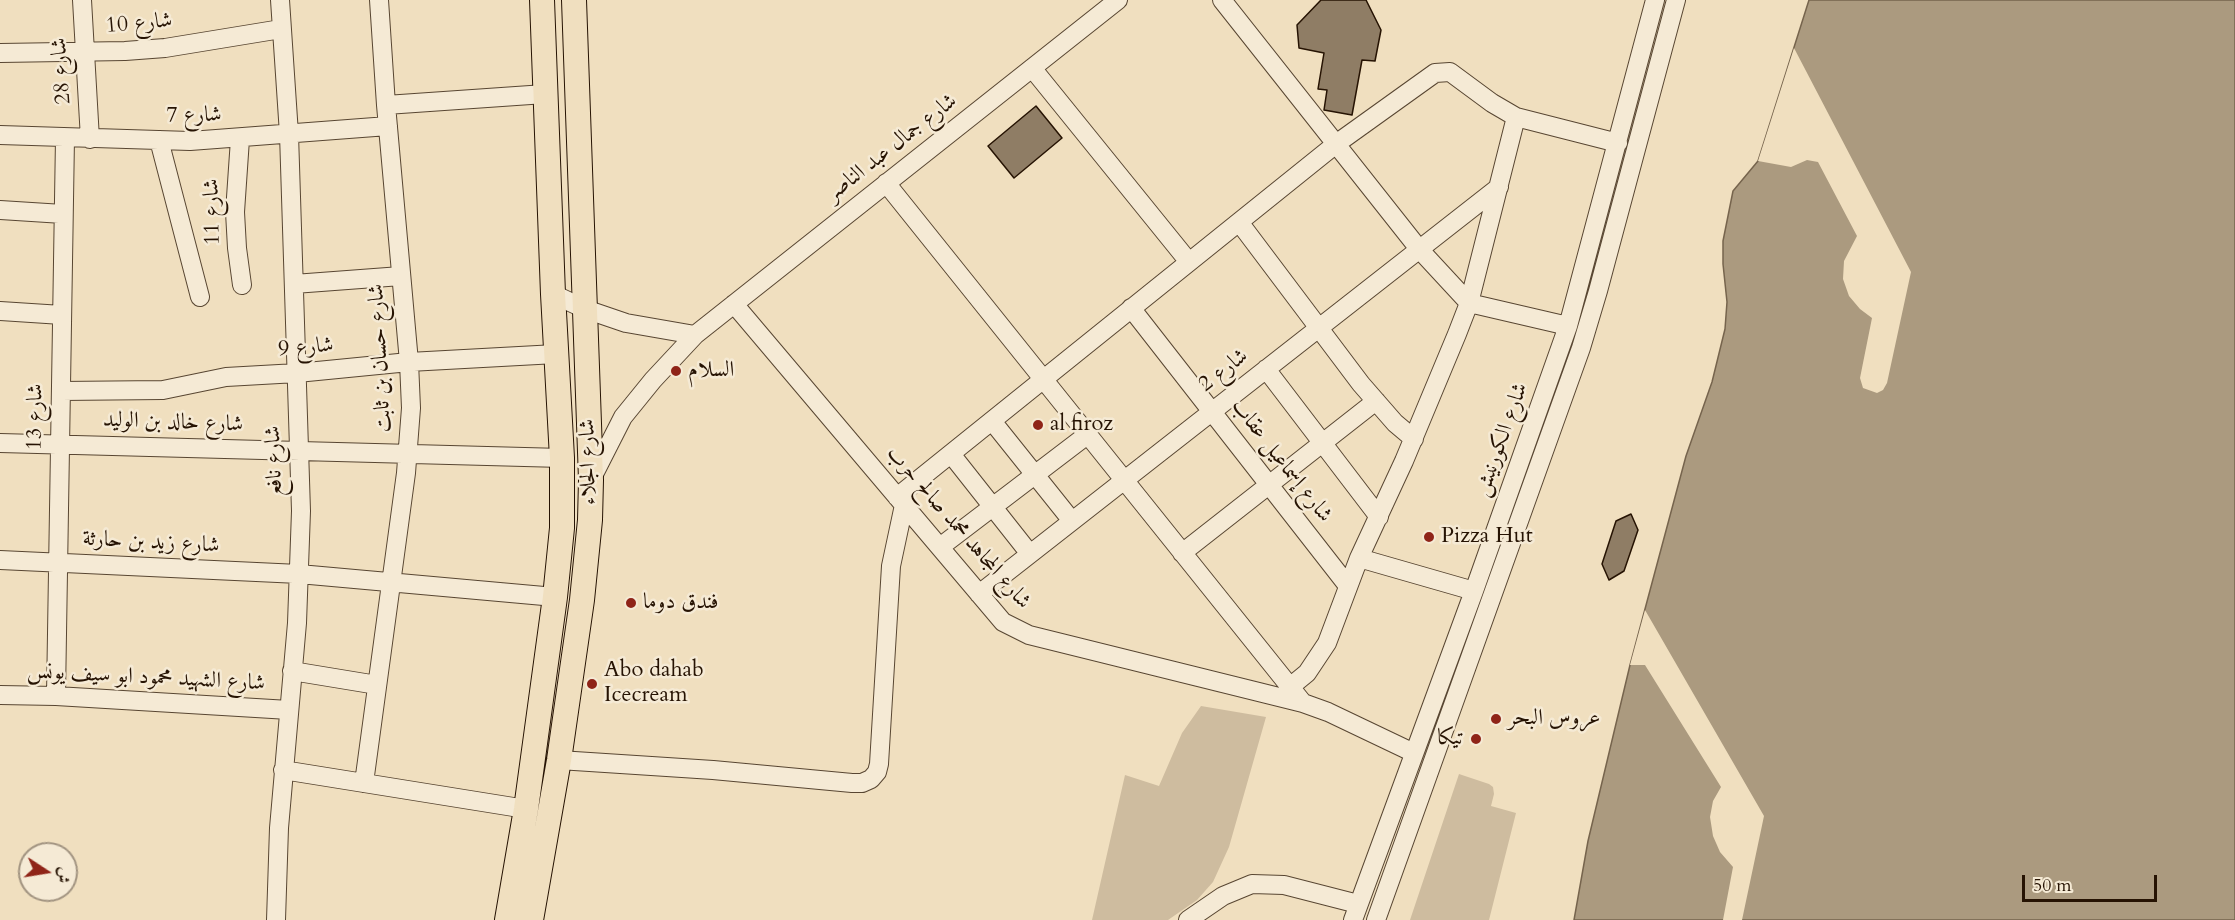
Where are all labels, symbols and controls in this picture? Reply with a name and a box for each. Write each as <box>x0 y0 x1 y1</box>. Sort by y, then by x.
street label: شارع 10 <box>105 8 173 40</box>
street label: شارع 28 <box>47 37 77 105</box>
street label: شارع جمال عبد الناصر <box>821 89 963 207</box>
street label: شارع 7 <box>166 102 222 130</box>
street label: شارع 11 <box>199 178 227 246</box>
street label: شارع حسان بن ثابت <box>364 283 398 433</box>
street label: شارع 9 <box>277 332 335 364</box>
street label: شارع 2 <box>1194 344 1254 398</box>
place label: السلام <box>688 358 734 384</box>
marker: السلام <box>669 364 683 378</box>
street label: شارع الكورنيش <box>1469 380 1535 500</box>
street label: شارع 13 <box>22 383 50 451</box>
street label: شارع إسماعيل عقاب <box>1225 394 1337 528</box>
street label: شارع خالد بن الوليد <box>102 407 244 439</box>
place label: al firoz <box>1050 412 1113 438</box>
marker: al firoz <box>1031 418 1045 432</box>
street label: شارع الجلاء <box>575 419 603 505</box>
street label: شارع نافع <box>261 425 289 497</box>
street label: شارع المجاهد محمد صالح حرب <box>880 441 1036 615</box>
place label: Pizza Hut <box>1441 524 1533 550</box>
street label: شارع زيد بن حارثة <box>82 526 220 560</box>
marker: Pizza Hut <box>1422 530 1436 544</box>
place label: فندق دوما <box>643 590 719 616</box>
marker: فندق دوما <box>624 596 638 610</box>
place label: Abo dahab Icecream <box>604 658 704 710</box>
street label: شارع الشهيد محمود ابو سيف يونس <box>26 659 266 697</box>
marker: Abo dahab Icecream <box>585 677 599 691</box>
place label: عروس البحر <box>1508 706 1600 732</box>
marker: عروس البحر <box>1489 712 1503 726</box>
place label: تيكا <box>1438 726 1464 752</box>
marker: تيكا <box>1469 732 1483 746</box>
north arrow <box>18 842 78 902</box>
scale bar <box>2025 863 2160 901</box>
text: ش <box>51 865 76 885</box>
text: 50 m <box>2033 873 2072 898</box>

